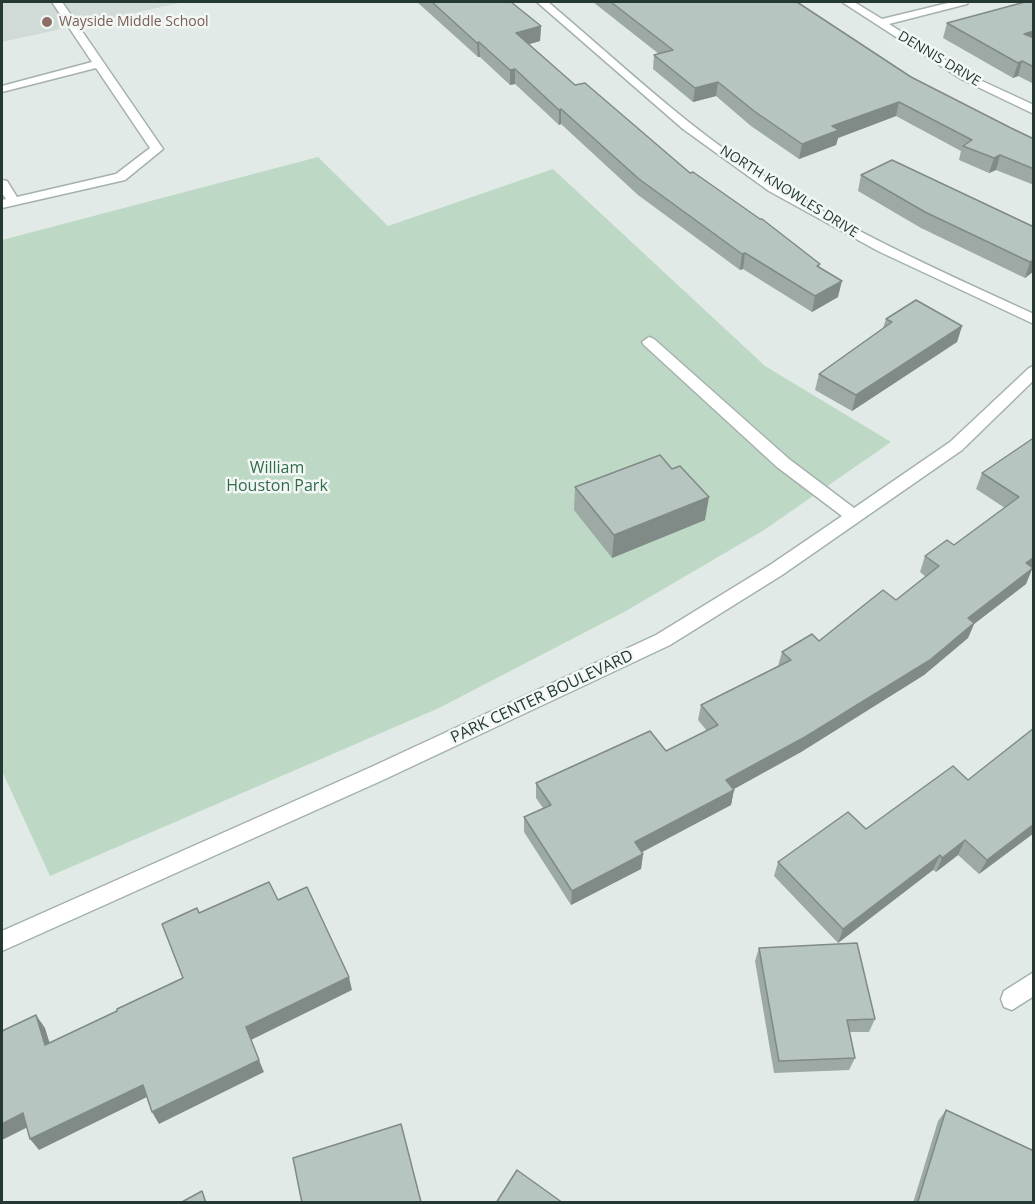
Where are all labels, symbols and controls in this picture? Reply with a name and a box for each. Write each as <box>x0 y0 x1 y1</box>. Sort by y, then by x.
place label: Wayside Middle School <box>59 14 209 30</box>
marker: Wayside Middle School <box>40 15 54 29</box>
street label: DENNIS DRIVE <box>895 28 983 90</box>
street label: NORTH KNOWLES DRIVE <box>717 143 861 241</box>
park label: William Houston Park <box>226 458 328 496</box>
street label: PARK CENTER BOULEVARD <box>448 646 636 748</box>

